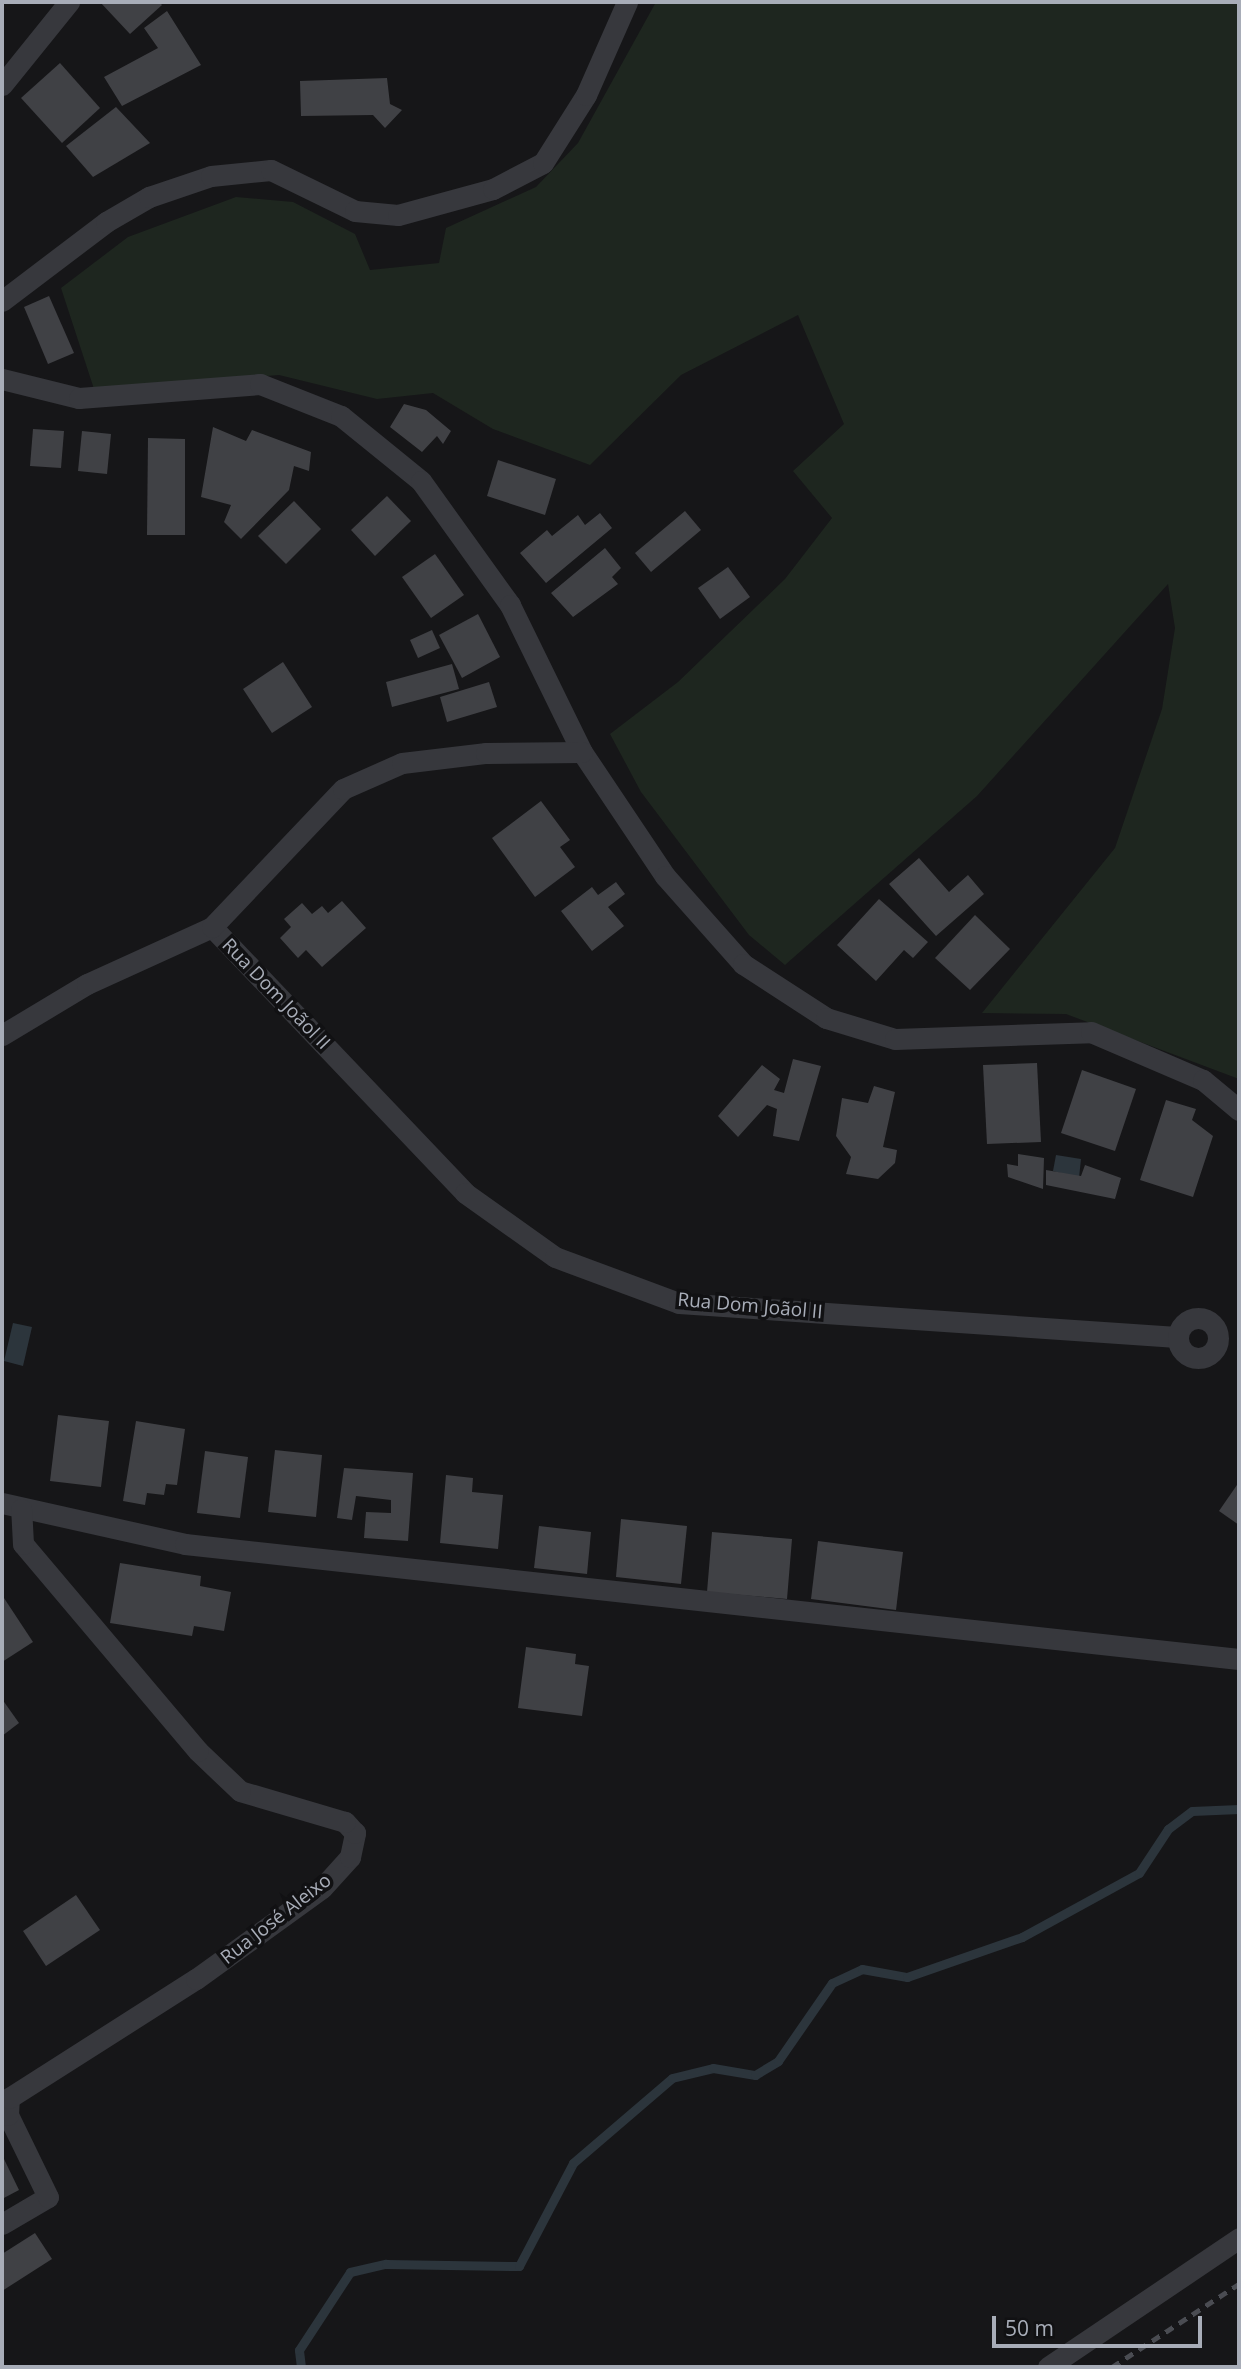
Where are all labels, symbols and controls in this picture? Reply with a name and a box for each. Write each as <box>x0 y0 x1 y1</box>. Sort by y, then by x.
street label: Rua Dom Joãol II <box>217 934 335 1054</box>
street label: Rua Dom Joãol II <box>677 1288 823 1324</box>
street label: Rua José Aleixo <box>216 1869 336 1969</box>
scale bar <box>996 2302 1206 2346</box>
text: 50 m <box>1005 2314 1054 2342</box>

